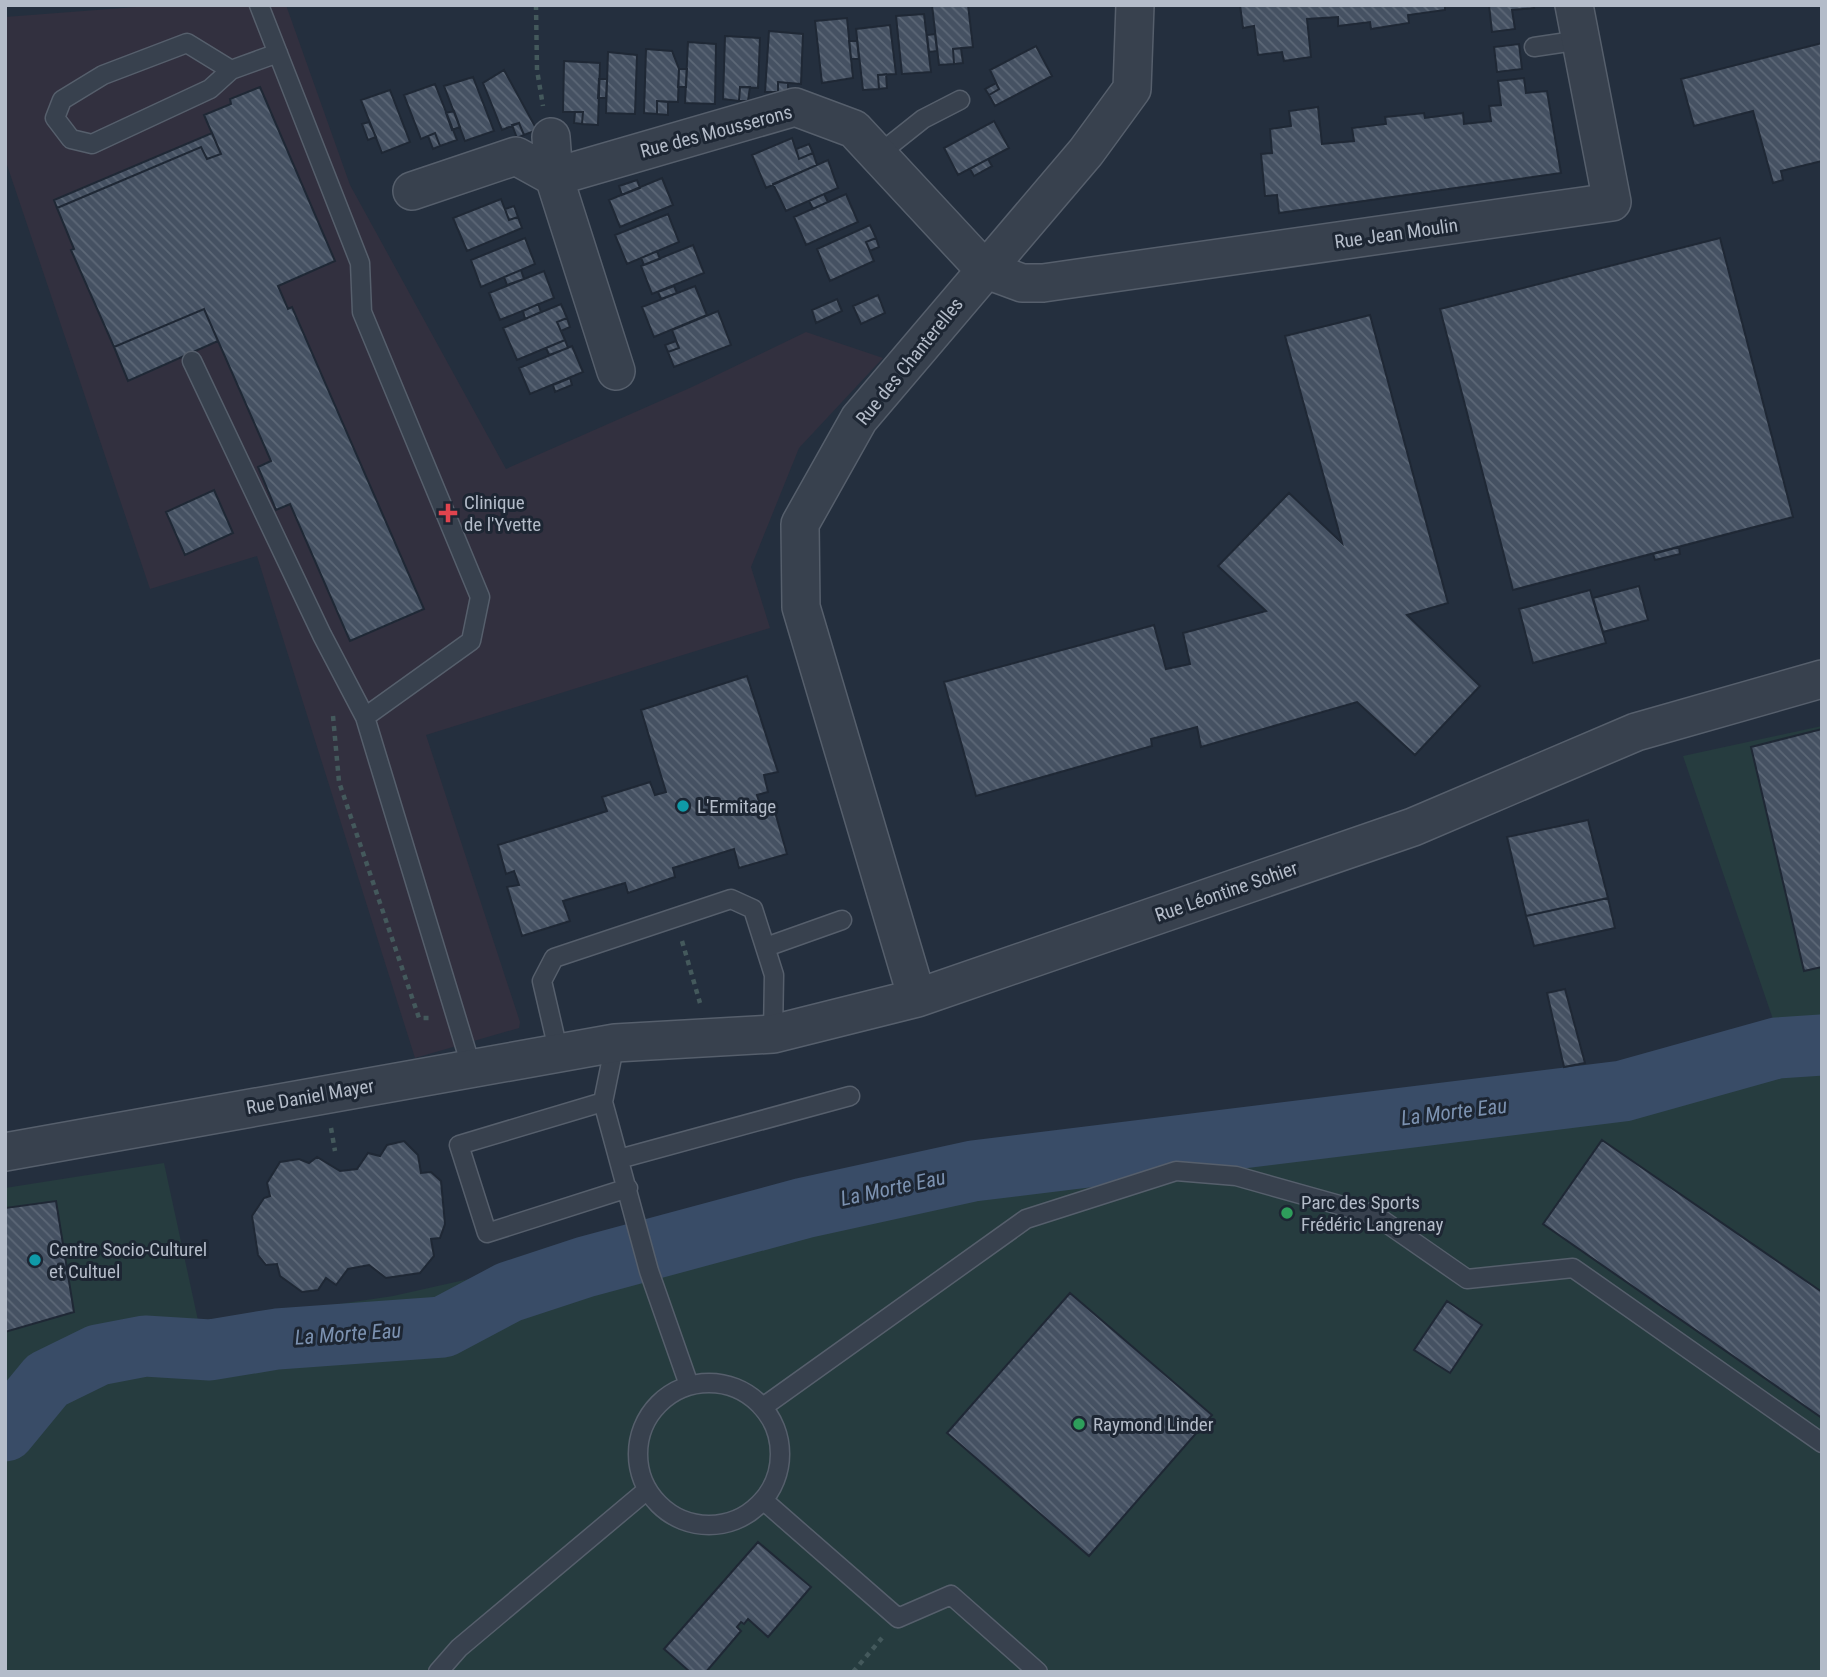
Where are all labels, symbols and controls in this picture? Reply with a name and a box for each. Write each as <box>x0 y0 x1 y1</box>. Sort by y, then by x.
street label: Rue des Mousserons <box>638 100 795 163</box>
street label: Rue Jean Moulin <box>1333 213 1459 254</box>
street label: Rue des Chanterelles <box>851 293 968 430</box>
place label: Clinique de l'Yvette <box>464 491 541 536</box>
marker: Clinique de l'Yvette <box>438 503 458 523</box>
place label: L'Ermitage <box>697 795 776 818</box>
marker: L'Ermitage <box>675 798 691 814</box>
street label: Rue Léontine Sohier <box>1152 856 1301 927</box>
street label: Rue Daniel Mayer <box>244 1074 376 1119</box>
water label: La Morte Eau <box>1400 1094 1509 1130</box>
water label: La Morte Eau <box>838 1165 948 1211</box>
place label: Parc des Sports Frédéric Langrenay <box>1301 1191 1443 1236</box>
marker: Parc des Sports Frédéric Langrenay <box>1279 1205 1295 1221</box>
place label: Centre Socio-Culturel et Cultuel <box>49 1238 207 1283</box>
marker: Centre Socio-Culturel et Cultuel <box>27 1252 43 1268</box>
water label: La Morte Eau <box>294 1318 402 1350</box>
place label: Raymond Linder <box>1093 1413 1214 1436</box>
marker: Raymond Linder <box>1071 1416 1087 1432</box>

